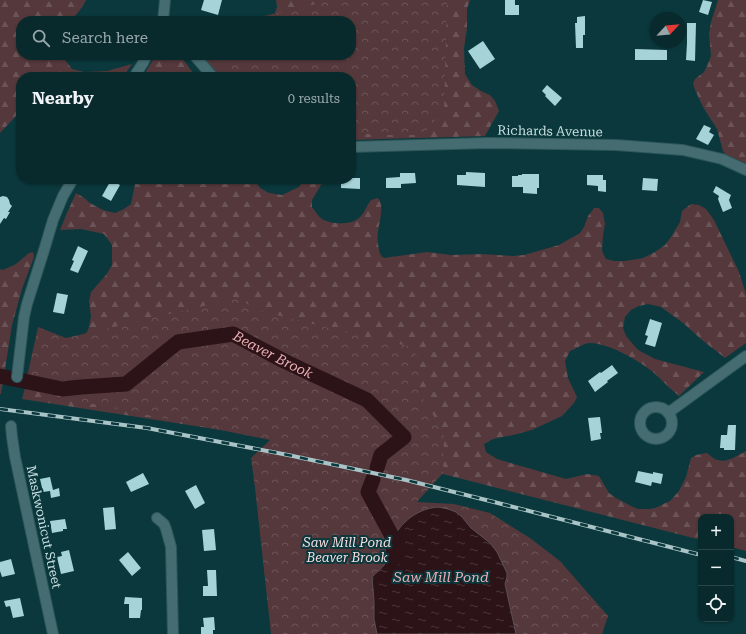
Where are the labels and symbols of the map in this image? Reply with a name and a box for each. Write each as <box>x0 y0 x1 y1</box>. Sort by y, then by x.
north arrow <box>650 12 686 48</box>
street label: Richards Avenue <box>497 123 603 139</box>
water label: Beaver Brook <box>230 327 316 382</box>
street label: Maskwonicut Street <box>24 464 64 590</box>
park label: Saw Mill Pond Beaver Brook <box>302 535 391 565</box>
water label: Saw Mill Pond <box>392 569 489 585</box>

